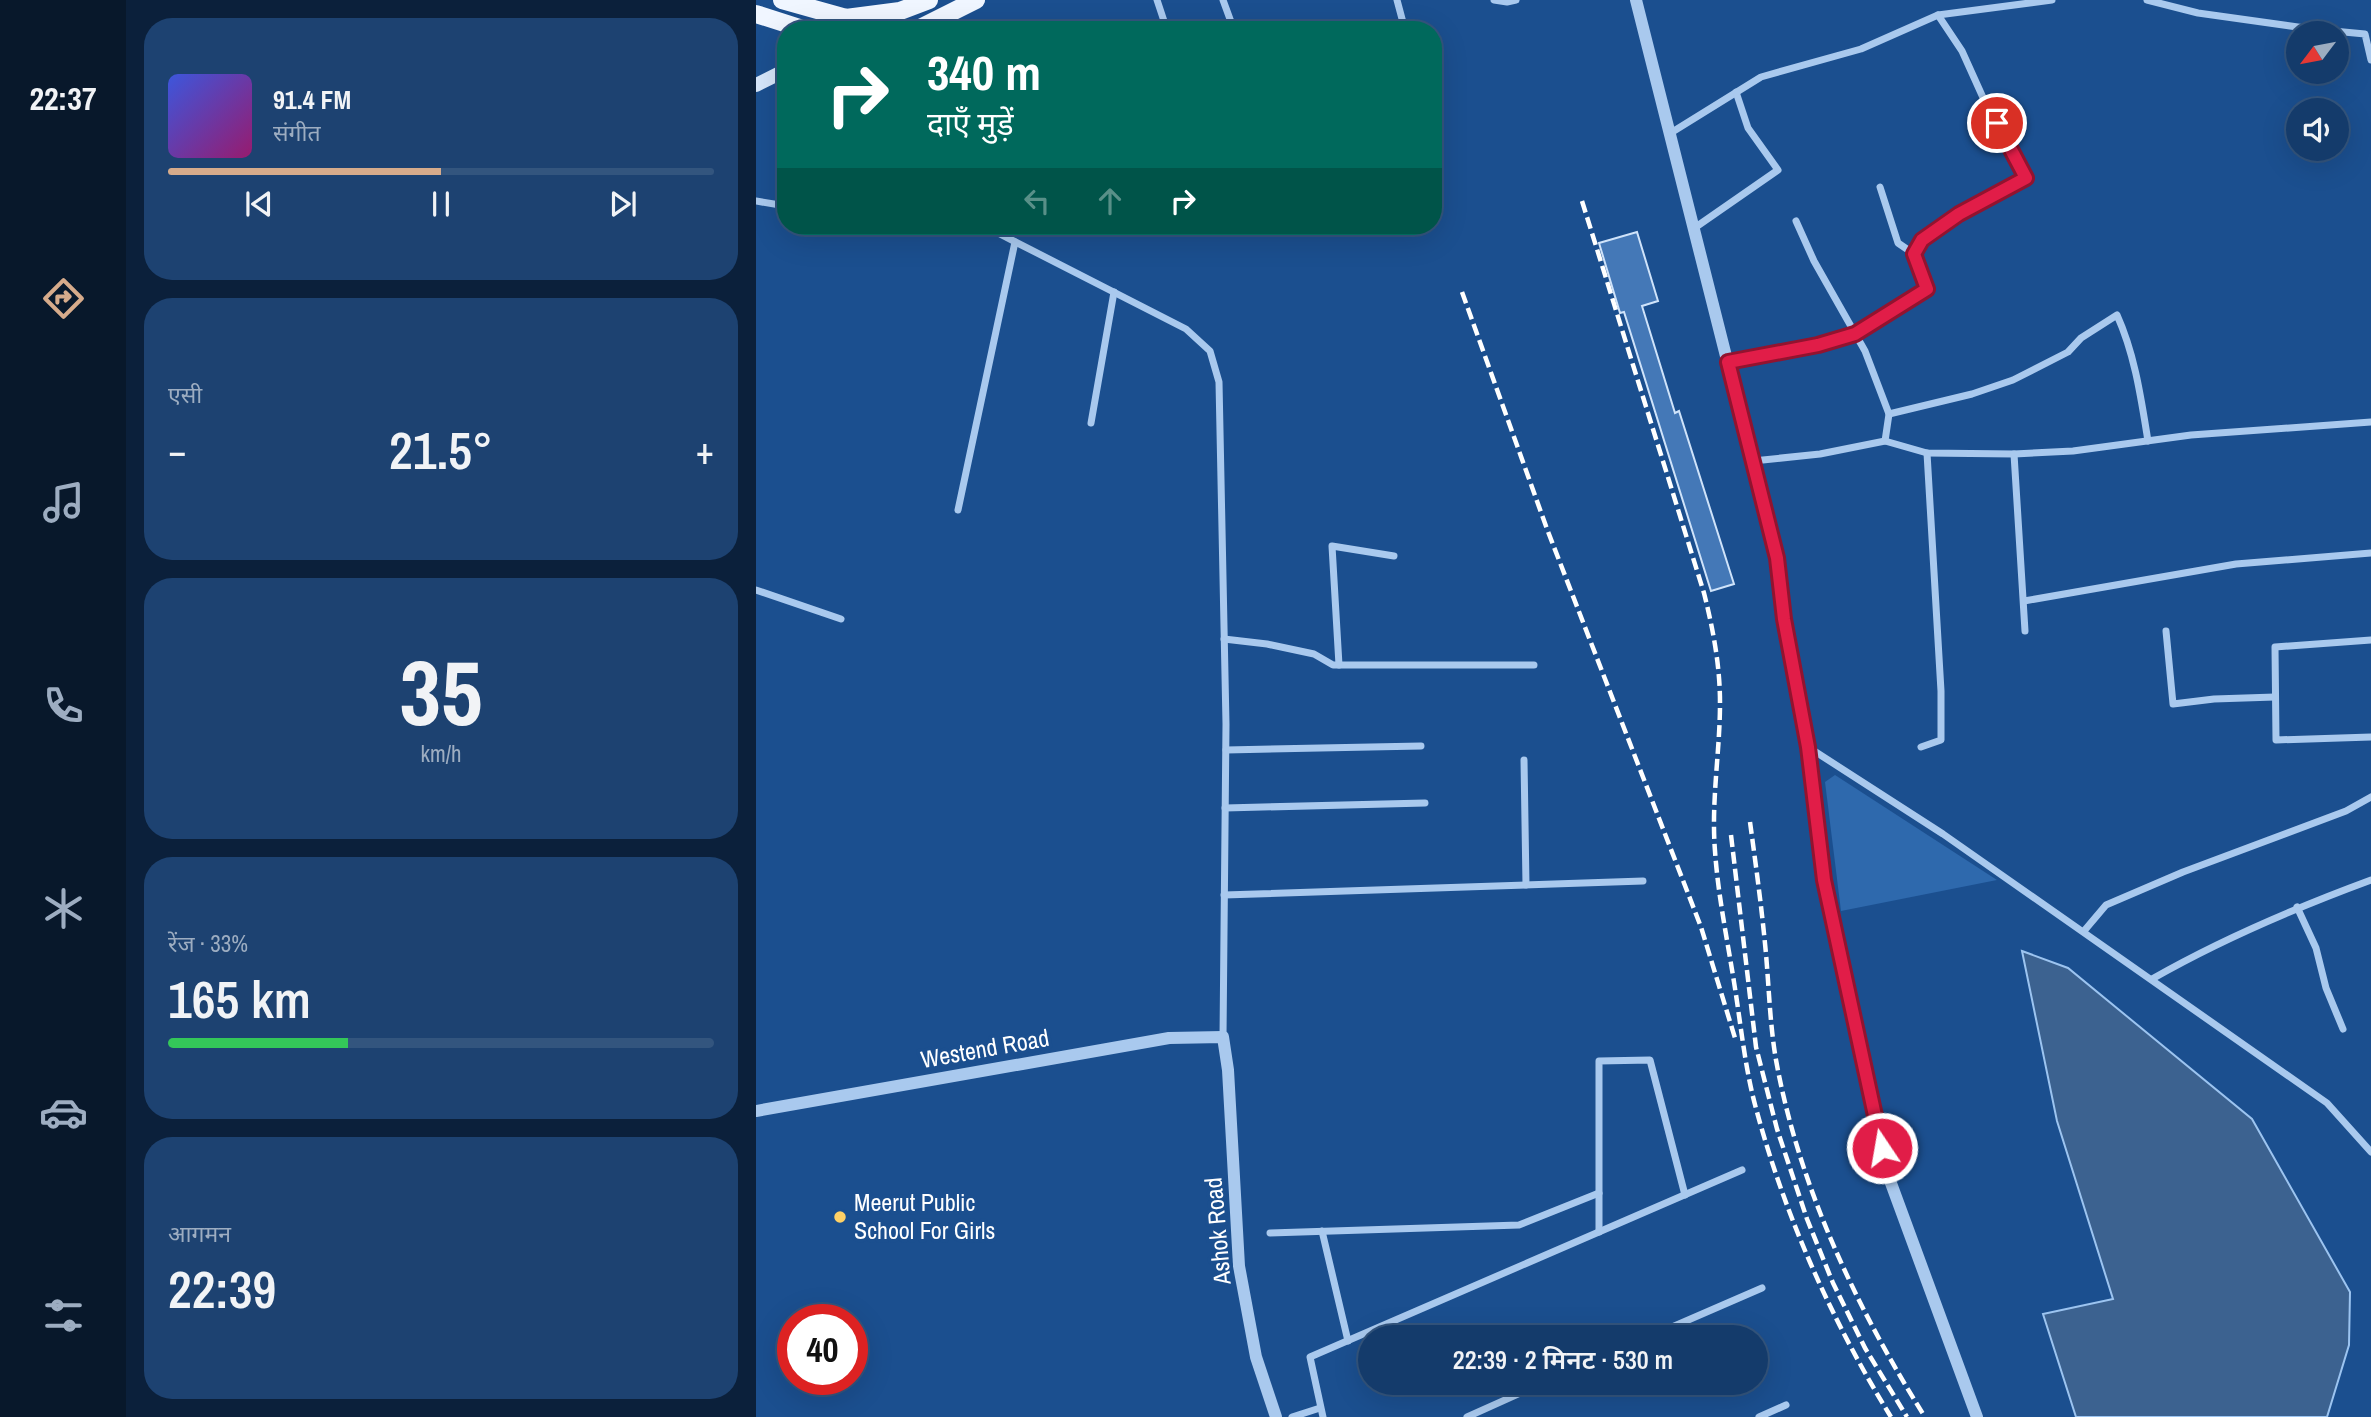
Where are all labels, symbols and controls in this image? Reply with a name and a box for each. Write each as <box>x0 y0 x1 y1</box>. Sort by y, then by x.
north arrow <box>2286 21 2348 84</box>
map controls <box>2286 21 2349 161</box>
text: 340 m <box>927 39 1041 105</box>
icon: right <box>812 49 903 140</box>
text: 22:37 <box>29 77 97 120</box>
text: 91.4 FM <box>273 82 351 117</box>
pin <box>1967 93 2027 153</box>
button: sound <box>2286 98 2349 161</box>
text: दाएँ मुड़ें <box>927 102 1014 145</box>
icon: arrive <box>1978 104 2016 142</box>
text: संगीत <box>273 117 321 148</box>
icon: left <box>1018 182 1056 220</box>
icon: ahead <box>1091 182 1129 220</box>
icon: right <box>1164 182 1202 220</box>
icon: previous <box>240 185 278 223</box>
icon: pause <box>422 185 460 223</box>
icon: next <box>604 185 642 223</box>
icon: directions <box>39 274 88 323</box>
text: एसी <box>168 379 202 410</box>
text: 21.5° <box>389 415 493 485</box>
text: − <box>168 425 186 476</box>
text: + <box>696 425 714 476</box>
icon: music <box>39 478 88 527</box>
text: 35 <box>400 631 483 753</box>
icon: phone <box>39 681 88 730</box>
text: km/h <box>421 738 461 769</box>
icon: climate <box>39 884 88 933</box>
text: रेंज · 33% <box>168 928 248 959</box>
text: 165 km <box>168 964 311 1034</box>
street label: Westend Road <box>918 1021 1052 1075</box>
icon: car <box>39 1088 88 1137</box>
position arrow <box>1845 1111 1919 1185</box>
street label: Ashok Road <box>1196 1176 1238 1287</box>
place label: Meerut Public School For Girls <box>854 1186 995 1246</box>
marker: Meerut Public School For Girls <box>832 1209 848 1225</box>
text: आगमन <box>168 1218 231 1249</box>
text: 22:39 <box>168 1254 276 1324</box>
icon: filters <box>39 1291 88 1340</box>
speed limit sign: 40 <box>777 1304 868 1395</box>
text: 22:39 · 2 मिनट · 530 m <box>1453 1342 1673 1377</box>

